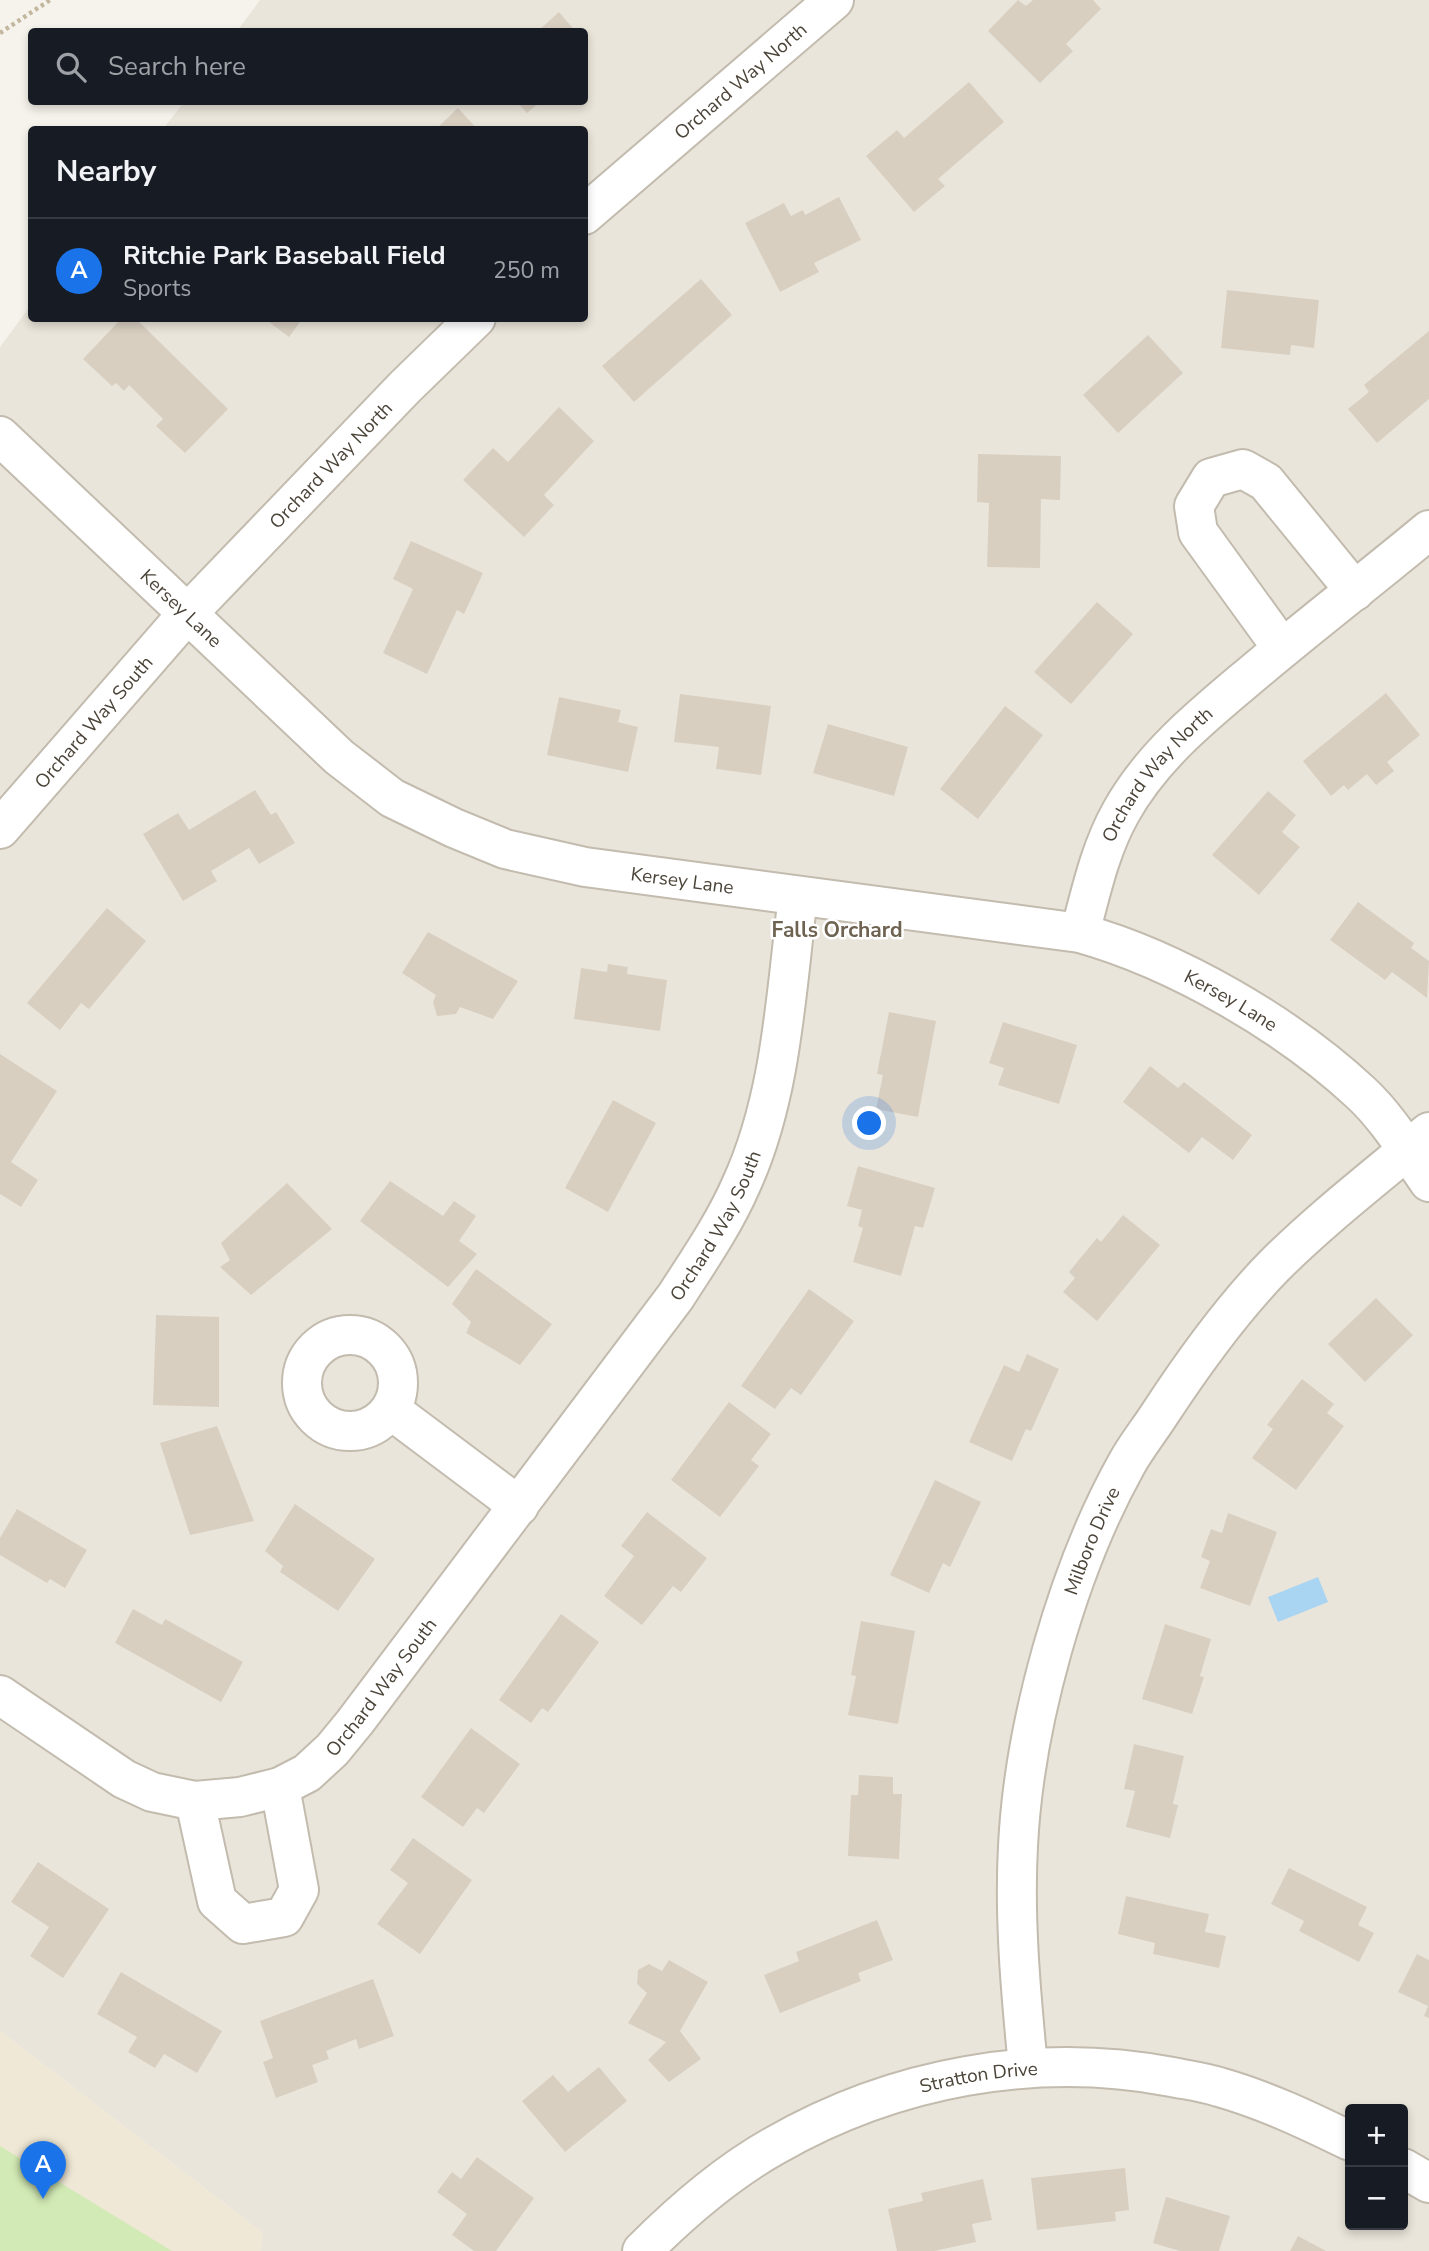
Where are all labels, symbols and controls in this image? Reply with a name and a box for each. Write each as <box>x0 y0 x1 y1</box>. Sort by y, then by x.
street label: Orchard Way North <box>669 17 813 146</box>
search box <box>28 28 588 105</box>
icon: search <box>52 48 90 86</box>
text: Search here <box>108 49 246 84</box>
text: Nearby <box>56 151 156 192</box>
text: Ritchie Park Baseball Field <box>123 238 446 273</box>
text: A <box>70 255 88 286</box>
text: 250 m <box>493 255 560 286</box>
text: Sports <box>123 273 191 304</box>
street label: Orchard Way North <box>264 396 399 535</box>
street label: Kersey Lane <box>134 564 227 654</box>
street label: Orchard Way South <box>29 650 159 795</box>
street label: Orchard Way North <box>1096 701 1219 846</box>
street label: Kersey Lane <box>629 861 735 901</box>
district label: Falls Orchard <box>772 916 902 944</box>
street label: Kersey Lane <box>1180 964 1282 1038</box>
your location <box>852 1106 886 1140</box>
street label: Orchard Way South <box>664 1147 768 1306</box>
street label: Milboro Drive <box>1058 1482 1126 1599</box>
street label: Orchard Way South <box>320 1613 443 1762</box>
street label: Stratton Drive <box>917 2056 1039 2100</box>
map controls <box>1345 2104 1408 2230</box>
button: + <box>1345 2104 1408 2167</box>
pin: A <box>20 2141 66 2199</box>
button: − <box>1345 2167 1408 2230</box>

